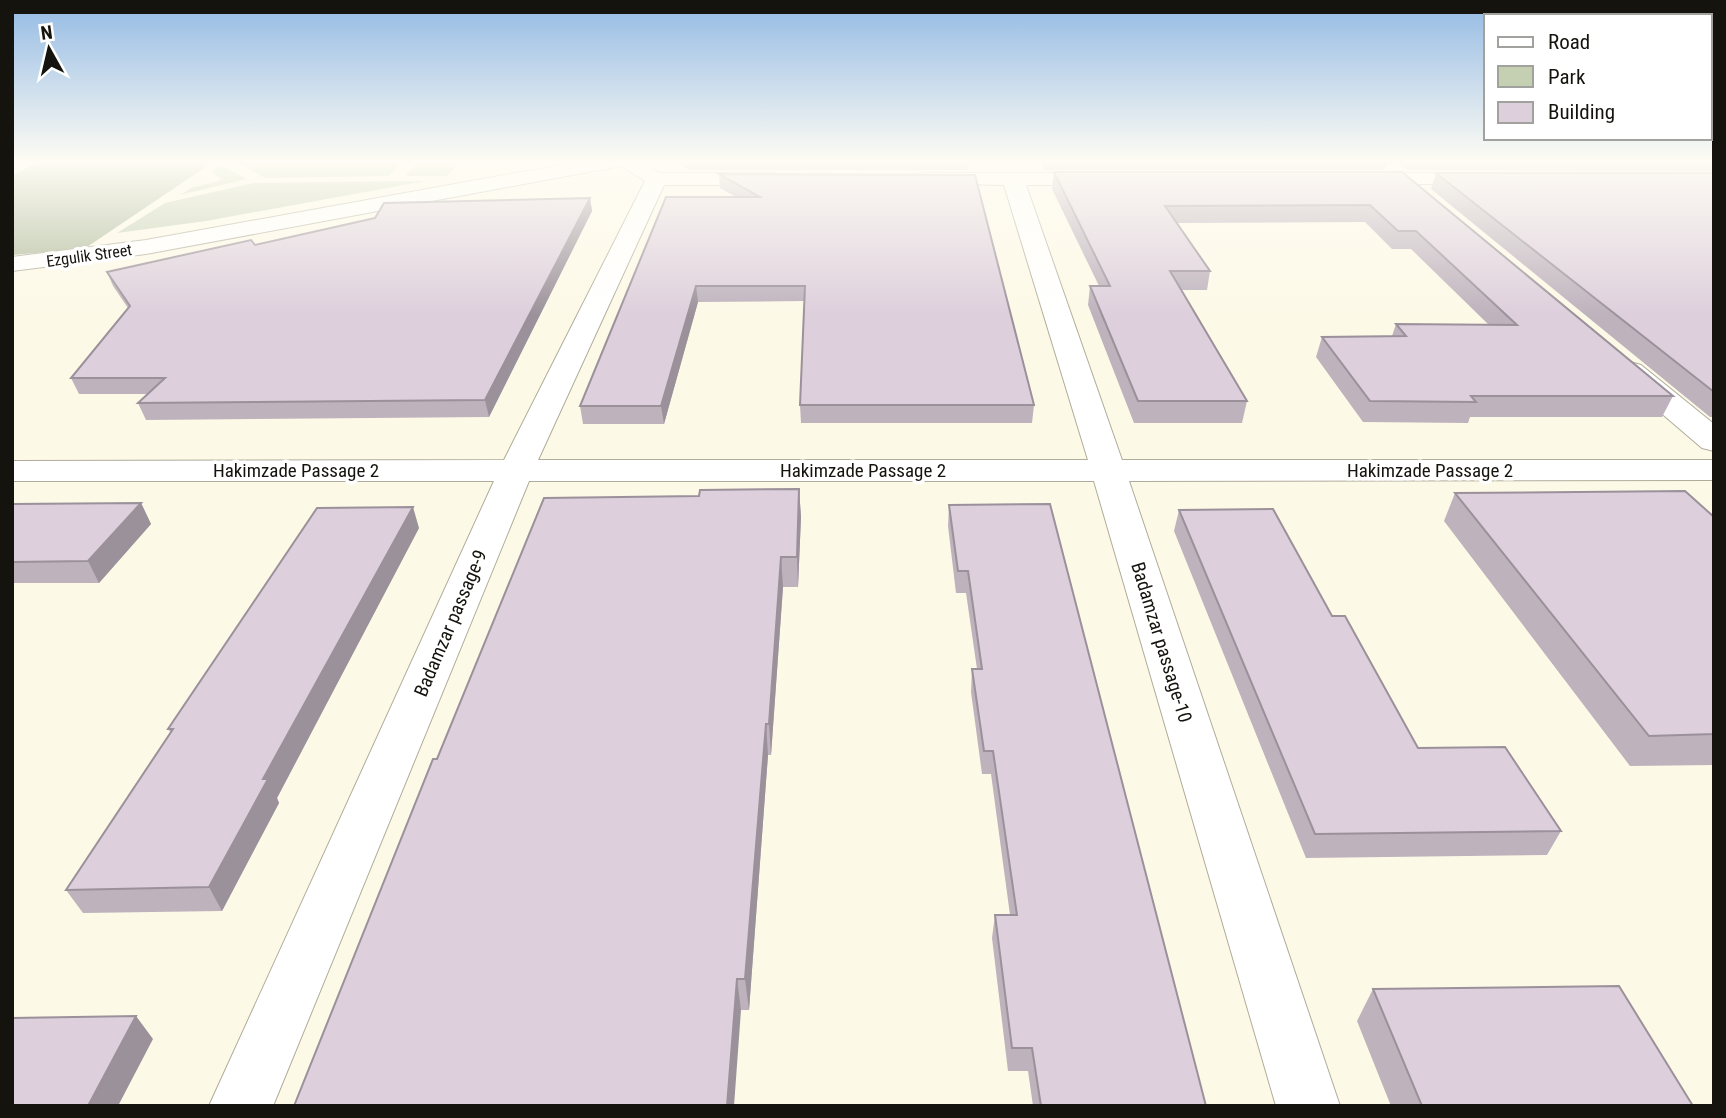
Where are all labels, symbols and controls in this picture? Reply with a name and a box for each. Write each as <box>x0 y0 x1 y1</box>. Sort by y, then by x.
north arrow <box>14 14 84 84</box>
legend <box>1484 14 1712 140</box>
text: N <box>39 20 54 45</box>
text: Road <box>1548 30 1590 54</box>
text: Park <box>1548 65 1586 89</box>
text: Building <box>1548 100 1615 124</box>
street label: Ezgulik Street <box>45 240 133 271</box>
street label: Hakimzade Passage 2 <box>213 459 379 482</box>
street label: Hakimzade Passage 2 <box>780 459 946 482</box>
street label: Hakimzade Passage 2 <box>1347 459 1513 482</box>
street label: Badamzar passage-9 <box>409 546 492 700</box>
street label: Badamzar passage-10 <box>1126 559 1197 725</box>

